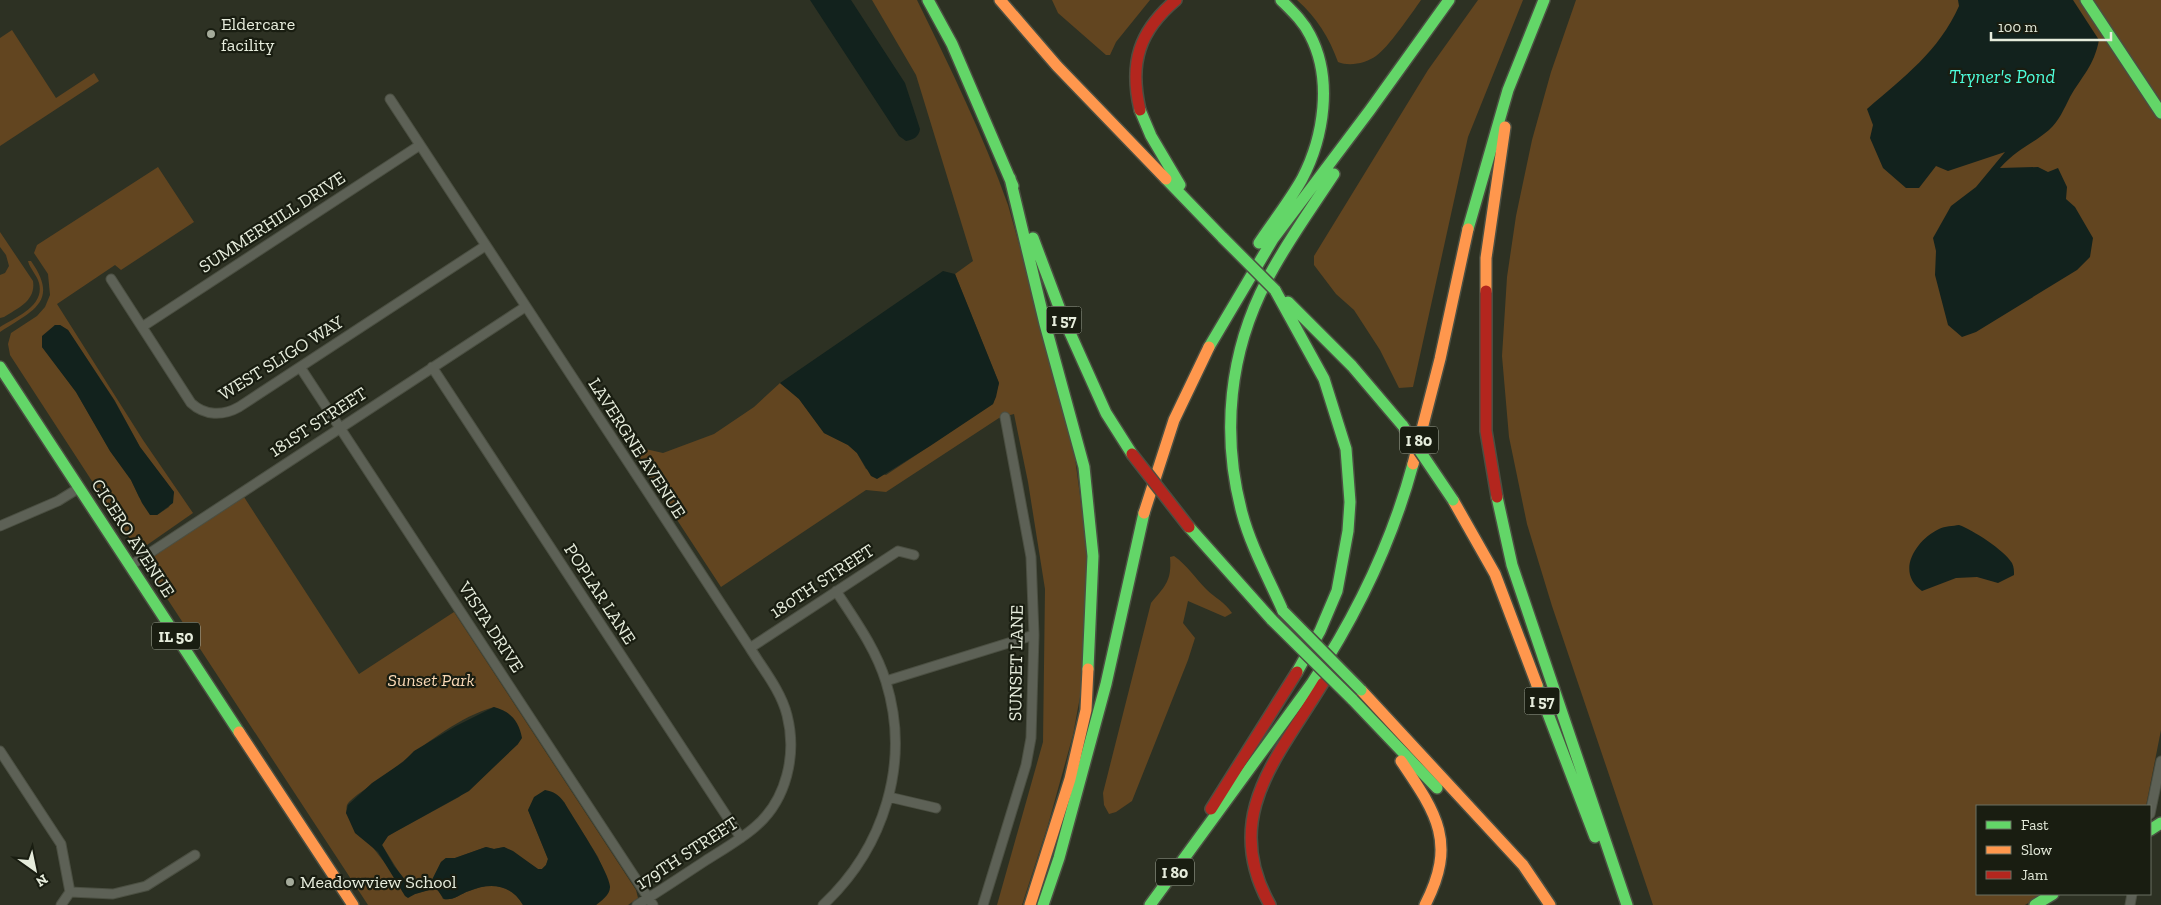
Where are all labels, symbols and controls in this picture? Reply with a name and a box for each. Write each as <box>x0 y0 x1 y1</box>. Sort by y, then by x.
scale bar <box>1991 10 2111 42</box>
place label: Eldercare facility <box>221 13 295 56</box>
text: 100 m <box>1998 18 2037 36</box>
marker: Eldercare facility <box>205 28 217 40</box>
water label: Tryner's Pond <box>1949 65 2055 88</box>
street label: SUMMERHILL DRIVE <box>195 166 349 278</box>
road number: I 57 <box>1046 306 1082 334</box>
street label: WEST SLIGO WAY <box>215 311 347 405</box>
street label: LAVERGNE AVENUE <box>583 374 691 522</box>
street label: 181ST STREET <box>265 382 371 462</box>
road number: I 80 <box>1400 426 1438 454</box>
street label: CICERO AVENUE <box>87 475 179 601</box>
street label: 180TH STREET <box>766 539 878 623</box>
street label: POPLAR LANE <box>559 540 641 648</box>
street label: VISTA DRIVE <box>453 577 529 677</box>
street label: SUNSET LANE <box>1004 605 1028 721</box>
road number: IL 50 <box>152 622 200 650</box>
park label: Sunset Park <box>388 669 474 691</box>
road number: I 57 <box>1524 688 1560 714</box>
legend <box>1976 805 2151 895</box>
street label: 179TH STREET <box>632 812 742 894</box>
text: Fast <box>2021 816 2049 834</box>
text: Slow <box>2021 841 2053 859</box>
north arrow <box>10 845 60 895</box>
road number: I 80 <box>1156 859 1194 886</box>
text: Jam <box>2021 866 2048 884</box>
text: N <box>32 870 51 891</box>
place label: Meadowview School <box>300 871 457 893</box>
marker: Meadowview School <box>284 876 296 888</box>

